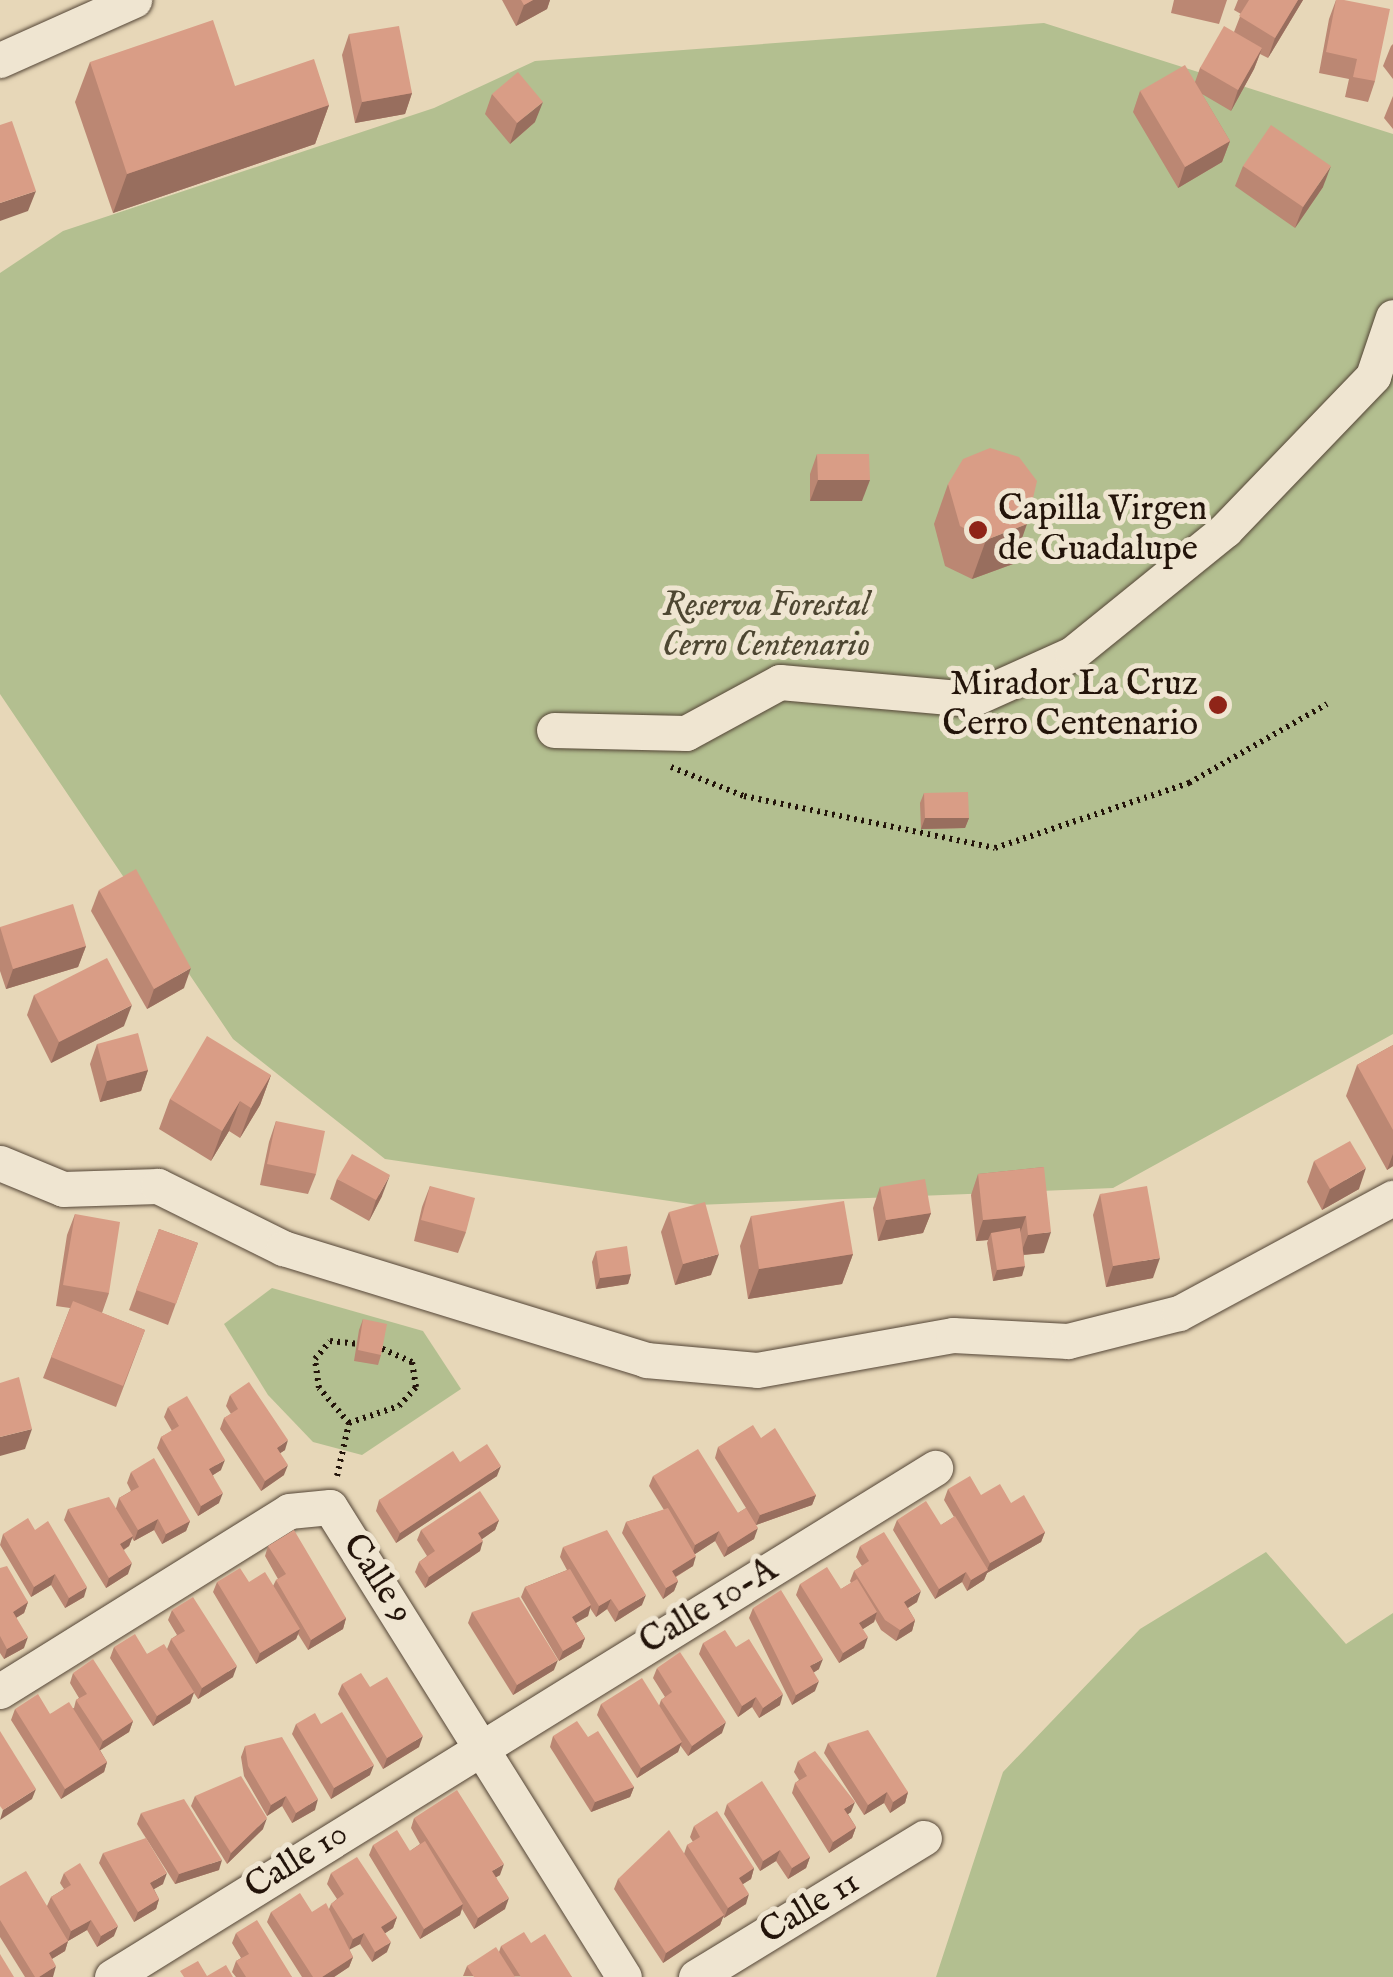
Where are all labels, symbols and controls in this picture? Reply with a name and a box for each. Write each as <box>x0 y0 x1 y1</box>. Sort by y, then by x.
place label: Capilla Virgen de Guadalupe <box>998 489 1207 571</box>
marker: Capilla Virgen de Guadalupe <box>967 519 989 541</box>
park label: Reserva Forestal Cerro Centenario <box>662 585 870 667</box>
place label: Mirador La Cruz Cerro Centenario <box>942 664 1198 746</box>
marker: Mirador La Cruz Cerro Centenario <box>1207 694 1229 716</box>
street label: Calle 9 <box>333 1526 421 1632</box>
street label: Calle 10-A <box>633 1550 785 1664</box>
street label: Calle 10 <box>238 1813 356 1909</box>
street label: Calle 11 <box>752 1862 868 1954</box>

